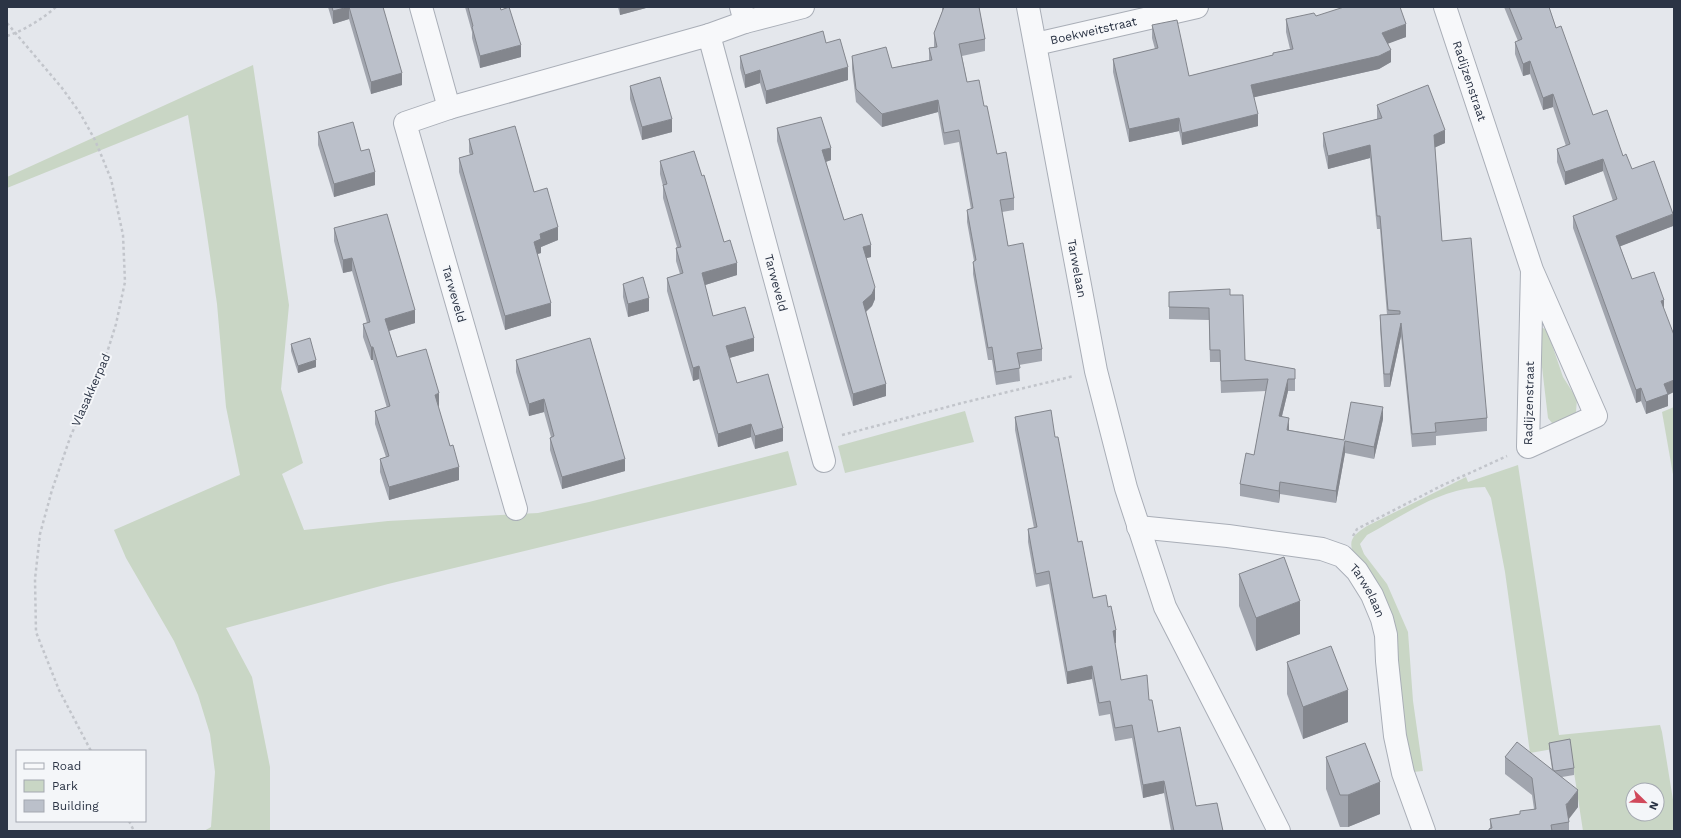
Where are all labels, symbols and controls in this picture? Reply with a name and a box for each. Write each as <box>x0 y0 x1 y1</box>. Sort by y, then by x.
street label: Boekweitstraat <box>1049 14 1138 47</box>
street label: Radijzenstraat <box>1450 39 1489 123</box>
street label: Tarwelaan <box>1065 238 1089 299</box>
street label: Tarweveld <box>762 253 790 313</box>
street label: Tarweveld <box>439 264 469 324</box>
street label: Vlasakkerpad <box>69 351 113 429</box>
street label: Radijzenstraat <box>1521 361 1537 445</box>
street label: Tarwelaan <box>1347 561 1388 619</box>
legend <box>16 750 146 822</box>
text: Road <box>52 759 81 773</box>
text: Park <box>52 779 78 793</box>
north arrow <box>1625 782 1665 822</box>
text: Building <box>52 799 99 813</box>
text: N <box>1646 799 1661 812</box>

